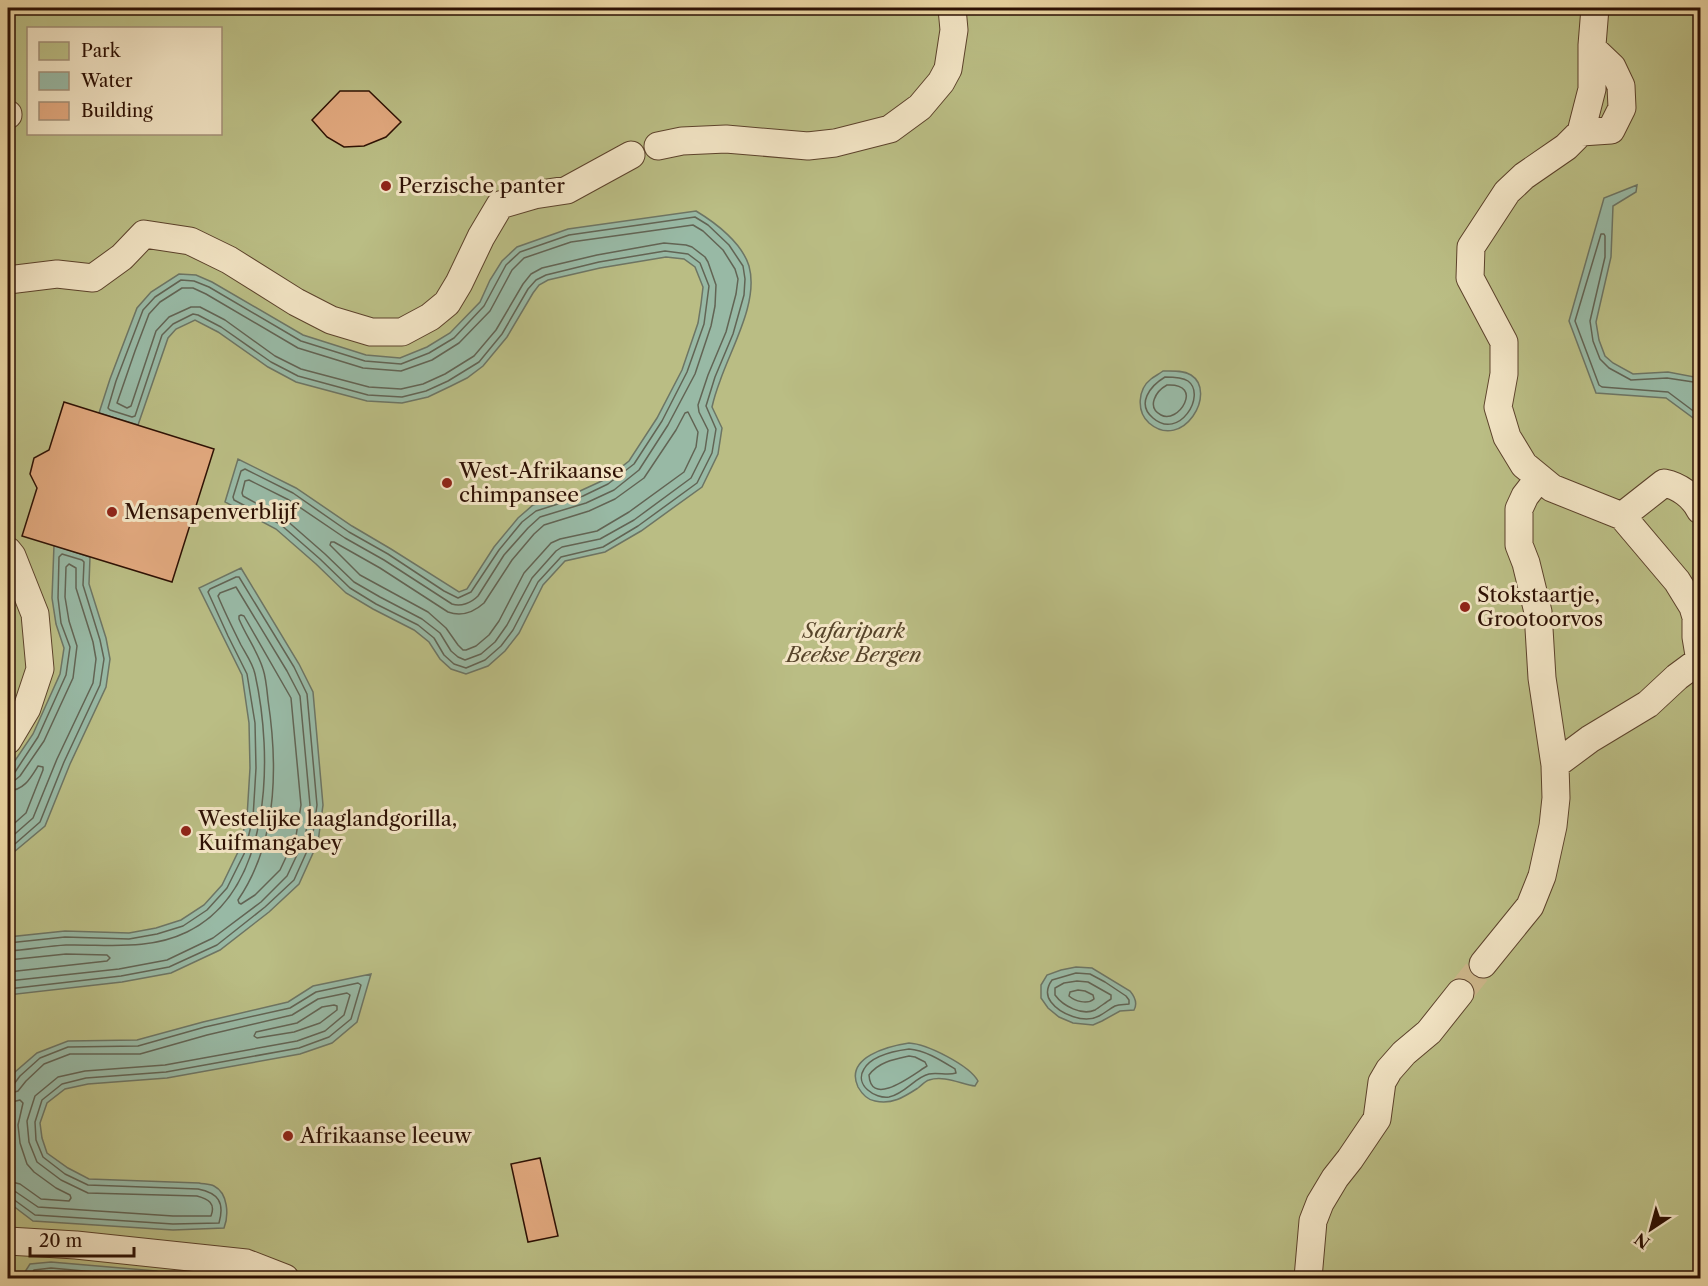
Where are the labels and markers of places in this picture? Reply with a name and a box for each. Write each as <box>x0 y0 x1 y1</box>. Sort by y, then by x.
place label: Perzische panter <box>398 173 565 198</box>
marker: Perzische panter <box>379 179 393 193</box>
place label: West-Afrikaanse chimpansee <box>458 458 624 507</box>
marker: West-Afrikaanse chimpansee <box>440 476 454 490</box>
place label: Mensapenverblijf <box>124 499 300 524</box>
marker: Mensapenverblijf <box>105 505 119 519</box>
place label: Stokstaartje, Grootoorvos <box>1477 582 1603 631</box>
marker: Stokstaartje, Grootoorvos <box>1458 600 1472 614</box>
place label: Westelijke laaglandgorilla, Kuifmangabey <box>197 806 457 855</box>
marker: Westelijke laaglandgorilla, Kuifmangabey <box>179 824 193 838</box>
place label: Afrikaanse leeuw <box>299 1123 472 1148</box>
marker: Afrikaanse leeuw <box>281 1129 295 1143</box>

